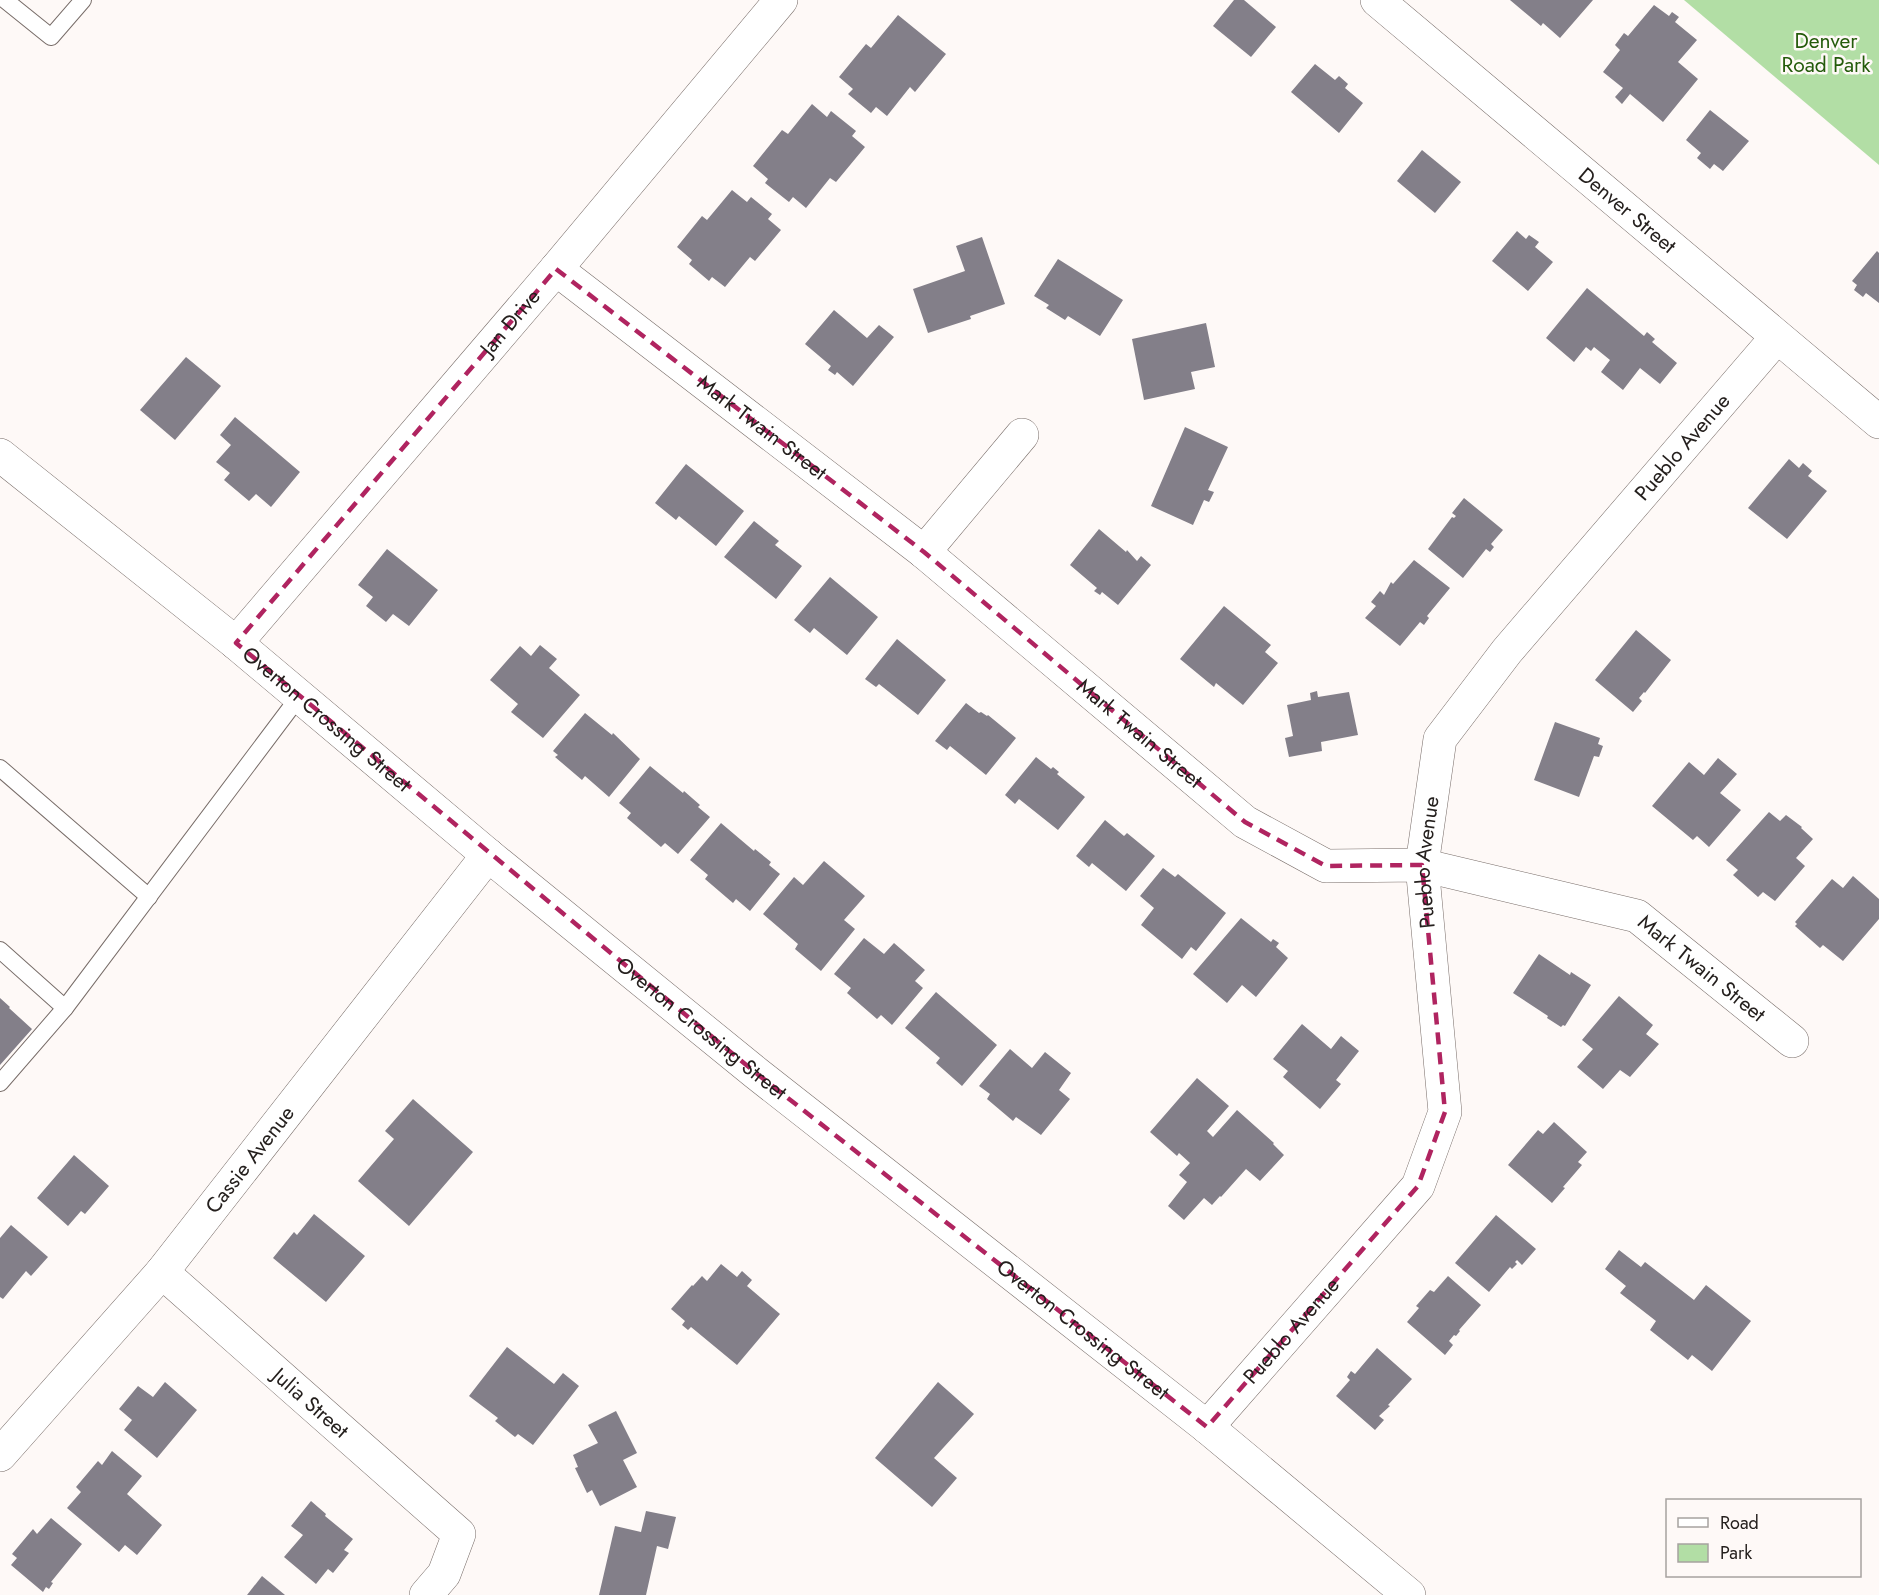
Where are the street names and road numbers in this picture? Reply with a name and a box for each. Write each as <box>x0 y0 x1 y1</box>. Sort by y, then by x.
street label: Denver Street <box>1572 160 1683 260</box>
street label: Jan Drive <box>471 282 548 364</box>
street label: Mark Twain Street <box>691 368 833 487</box>
street label: Pueblo Avenue <box>1628 387 1737 507</box>
street label: Overton Crossing Street <box>236 639 417 799</box>
street label: Mark Twain Street <box>1070 672 1209 795</box>
street label: Pueblo Avenue <box>1407 794 1447 930</box>
street label: Mark Twain Street <box>1631 907 1772 1029</box>
street label: Overton Crossing Street <box>609 950 793 1107</box>
street label: Cassie Avenue <box>198 1099 302 1220</box>
street label: Overton Crossing Street <box>990 1252 1176 1407</box>
street label: Pueblo Avenue <box>1236 1271 1347 1391</box>
street label: Julia Street <box>263 1359 355 1445</box>

